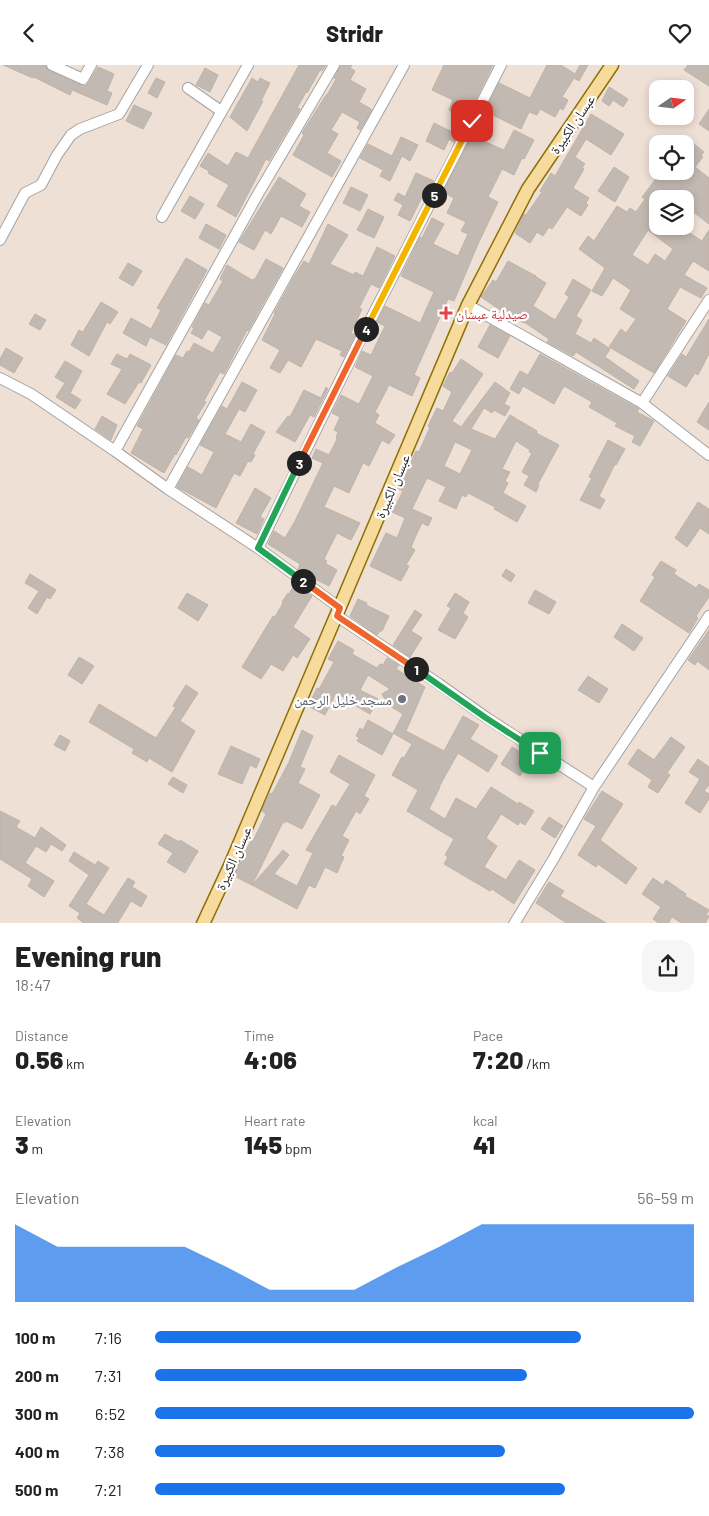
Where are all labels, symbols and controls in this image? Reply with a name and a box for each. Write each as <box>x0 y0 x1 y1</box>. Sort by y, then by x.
icon: back <box>15 19 43 47</box>
icon: heart <box>666 19 694 47</box>
text: Stridr <box>326 20 383 46</box>
north arrow <box>649 80 694 125</box>
map controls <box>649 80 694 235</box>
street label: عبسان الكبيرة <box>546 91 599 158</box>
pin <box>451 100 493 142</box>
icon: check <box>458 107 486 135</box>
button: locate <box>649 135 694 180</box>
pin: 5 <box>422 183 446 207</box>
text: 5 <box>431 187 438 204</box>
button: layers <box>649 190 694 235</box>
place label: صيدلية عبسان <box>456 305 528 323</box>
marker: صيدلية عبسان <box>440 307 452 319</box>
pin: 4 <box>354 317 378 341</box>
text: 4 <box>362 321 371 338</box>
pin: 3 <box>286 451 312 475</box>
street label: عبسان الكبيرة <box>371 451 414 521</box>
text: 3 <box>296 455 303 472</box>
pin: 2 <box>290 569 316 593</box>
text: 2 <box>300 573 307 590</box>
pin: 1 <box>404 657 428 681</box>
text: 1 <box>414 661 419 678</box>
place label: مسجد خليل الرحمن <box>294 691 392 709</box>
marker: مسجد خليل الرحمن <box>396 693 408 705</box>
pin <box>519 732 561 774</box>
icon: arrive <box>526 739 554 767</box>
street label: عبسان الكبيرة <box>211 823 256 893</box>
text: Evening run <box>15 939 161 973</box>
button: share <box>642 940 694 992</box>
text: 18:47 <box>15 975 50 994</box>
text: Distance <box>15 1027 68 1044</box>
text: Time <box>244 1027 274 1044</box>
text: Pace <box>473 1027 503 1044</box>
text: 0.56 <box>15 1044 63 1074</box>
text: 4:06 <box>244 1044 297 1074</box>
text: 7:20 <box>473 1044 523 1074</box>
text: km <box>63 1055 85 1072</box>
text: /km <box>523 1055 550 1072</box>
text: Elevation <box>15 1112 71 1129</box>
text: Heart rate <box>244 1112 305 1129</box>
text: kcal <box>473 1112 497 1129</box>
text: 3 <box>15 1129 29 1159</box>
text: 145 <box>244 1129 282 1159</box>
text: 41 <box>473 1129 495 1159</box>
text: m <box>29 1140 43 1157</box>
text: bpm <box>282 1140 312 1157</box>
text: Elevation <box>15 1188 79 1207</box>
text: 56–59 m <box>637 1188 694 1207</box>
text: 100 m <box>15 1328 55 1347</box>
text: 7:16 <box>95 1328 122 1347</box>
text: 200 m <box>15 1366 59 1385</box>
text: 7:31 <box>95 1366 122 1385</box>
text: 300 m <box>15 1404 58 1423</box>
text: 6:52 <box>95 1404 125 1423</box>
text: 400 m <box>15 1442 59 1461</box>
text: 7:38 <box>95 1442 125 1461</box>
text: 500 m <box>15 1480 58 1499</box>
text: 7:21 <box>95 1480 122 1499</box>

